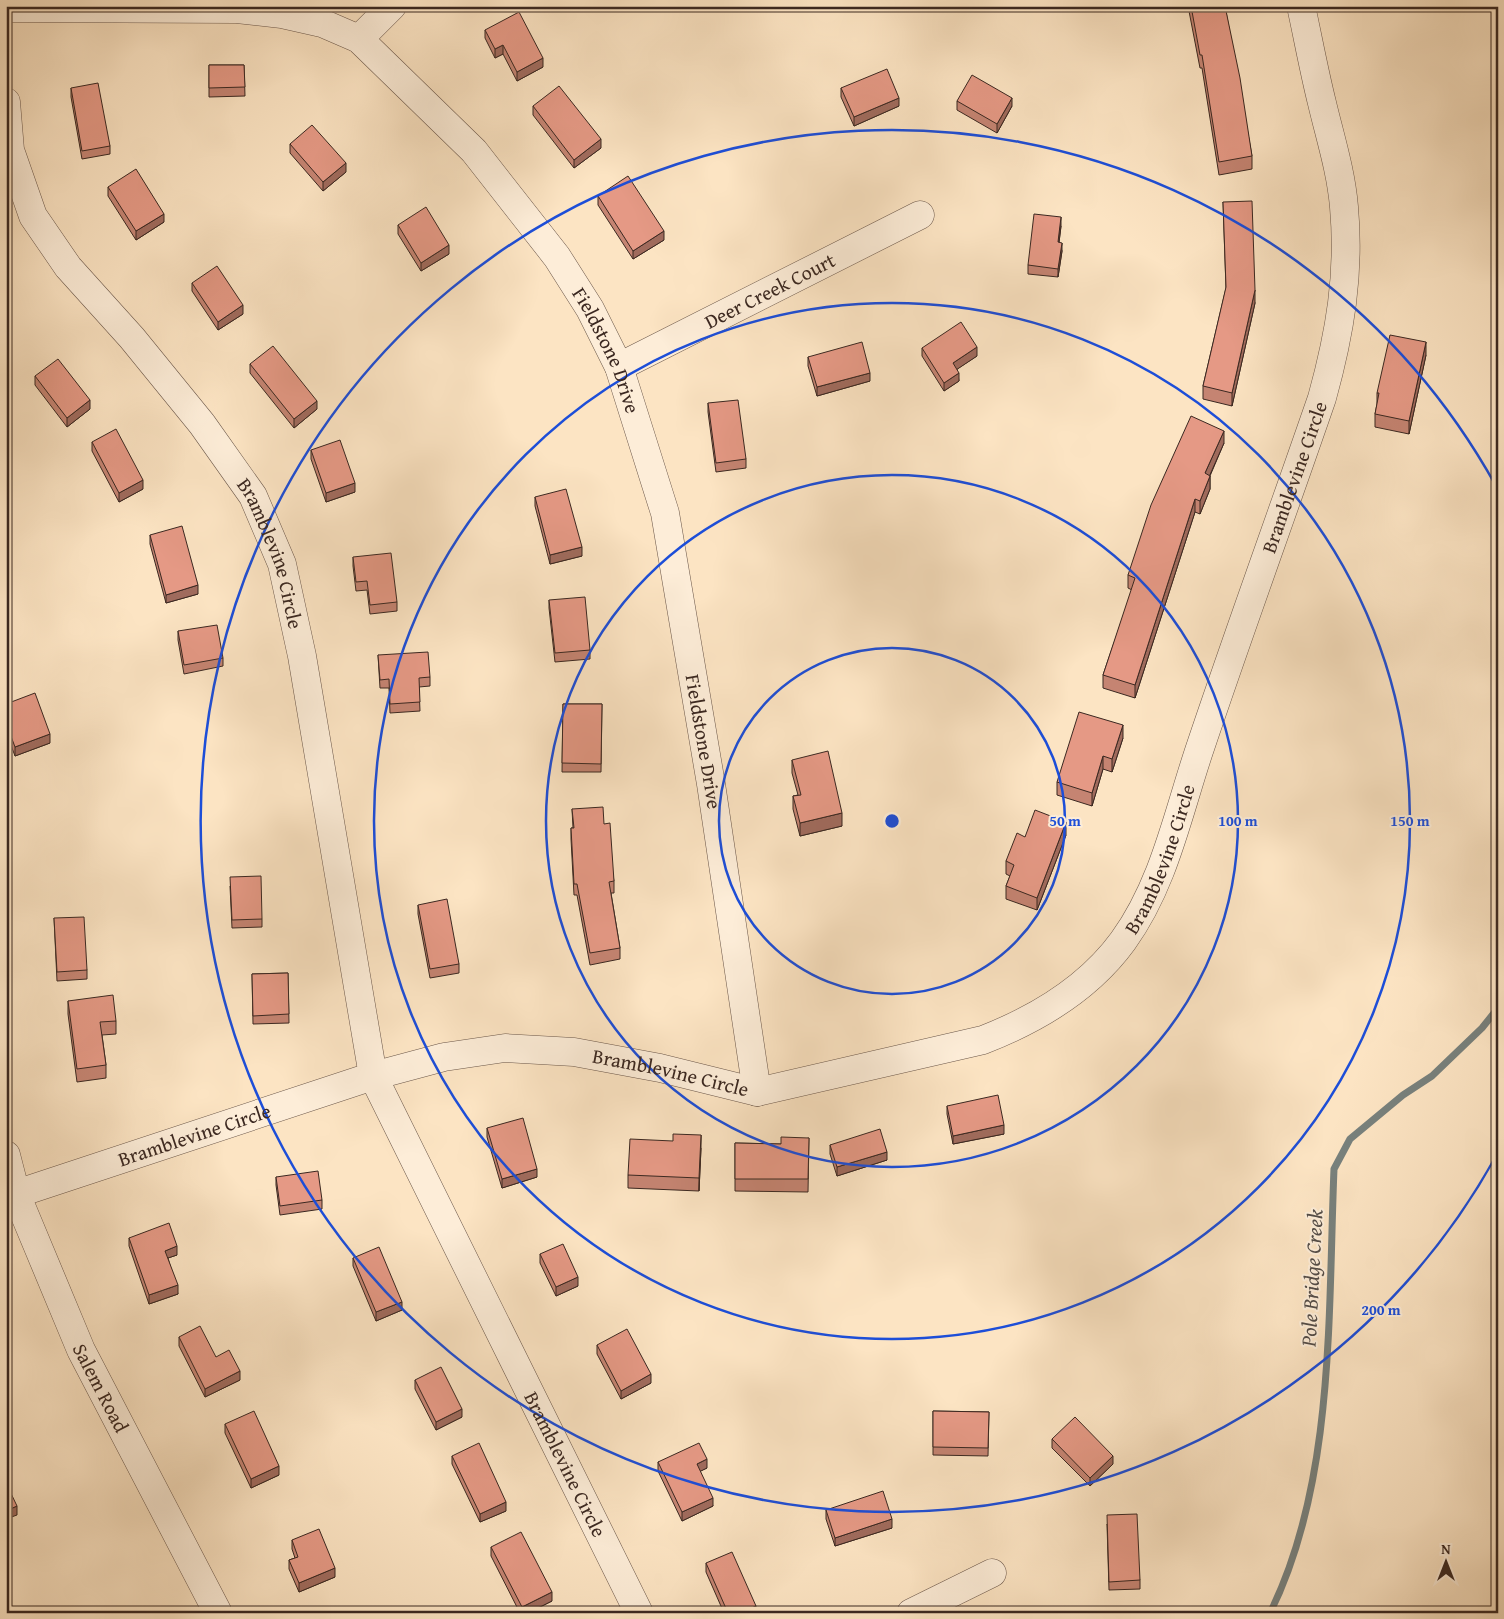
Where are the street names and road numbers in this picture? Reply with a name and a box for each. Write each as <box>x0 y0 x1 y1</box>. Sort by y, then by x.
street label: Deer Creek Court <box>699 245 840 336</box>
street label: Fieldstone Drive <box>566 281 648 417</box>
street label: Bramblevine Circle <box>1254 397 1334 557</box>
street label: Bramblevine Circle <box>230 472 311 632</box>
street label: Fieldstone Drive <box>679 672 730 811</box>
street label: Bramblevine Circle <box>1117 780 1202 939</box>
street label: Bramblevine Circle <box>590 1041 752 1103</box>
street label: Bramblevine Circle <box>114 1096 274 1173</box>
street label: Salem Road <box>66 1339 137 1438</box>
street label: Bramblevine Circle <box>517 1386 614 1542</box>

